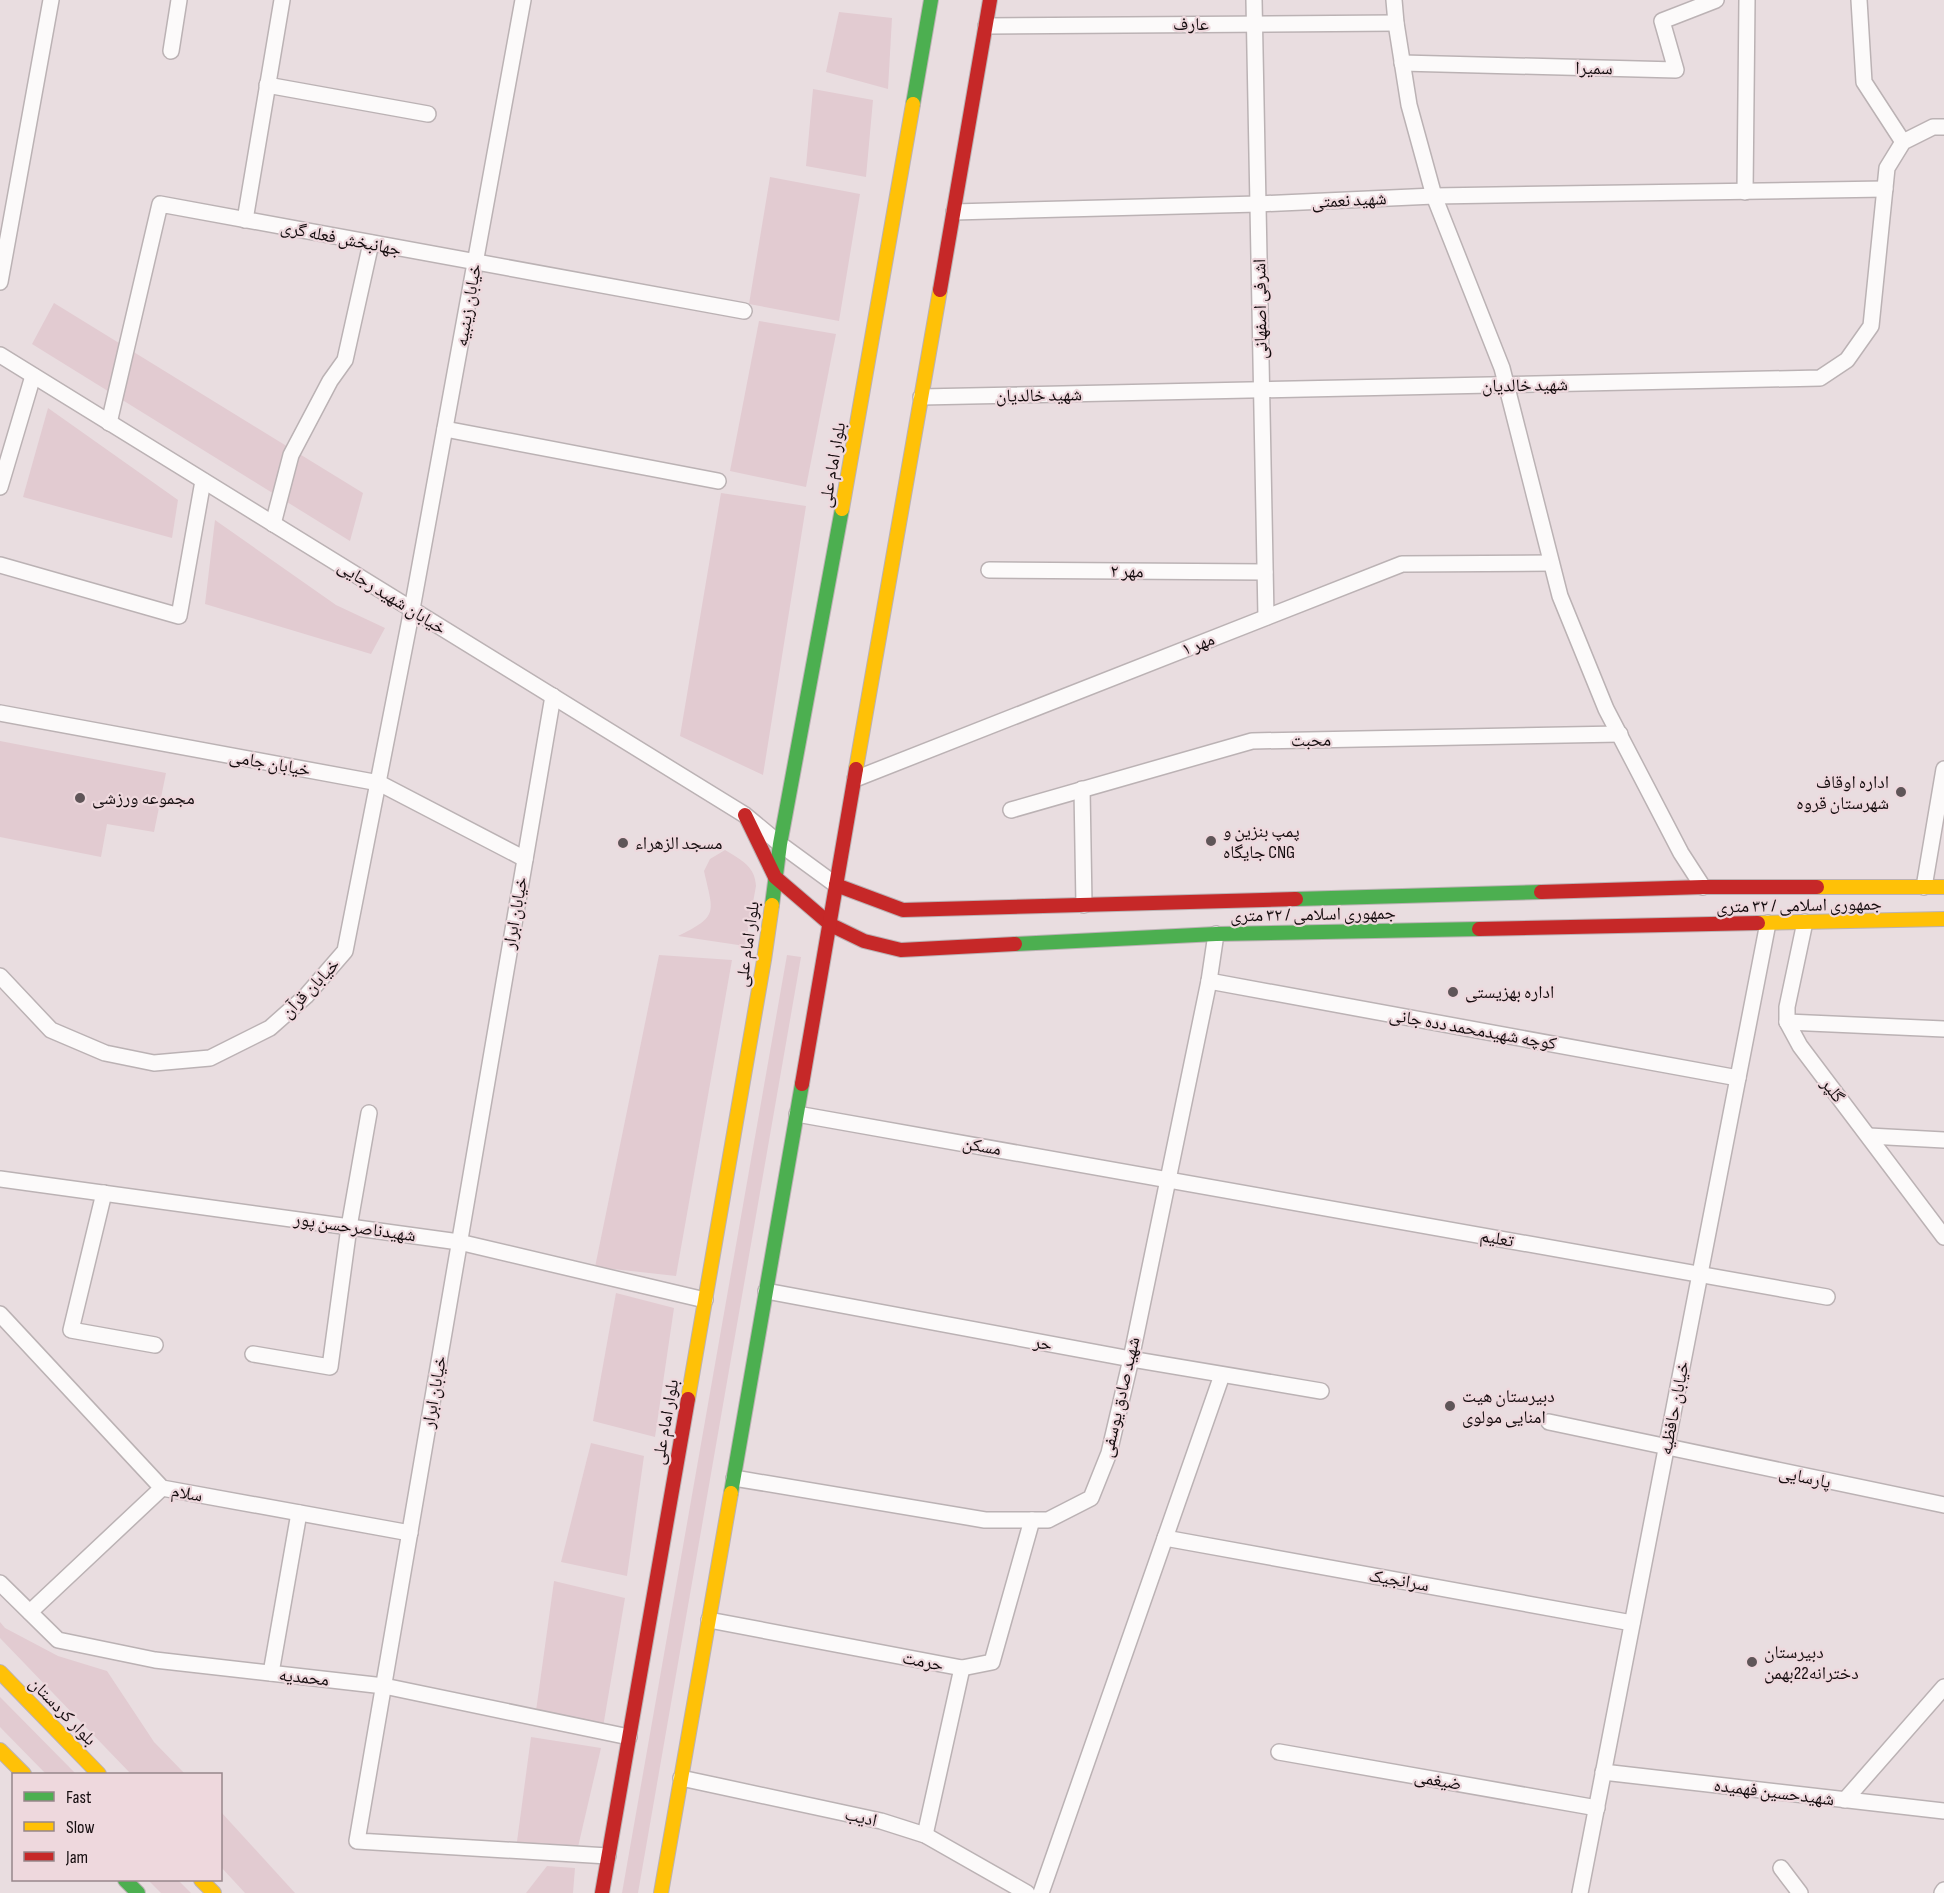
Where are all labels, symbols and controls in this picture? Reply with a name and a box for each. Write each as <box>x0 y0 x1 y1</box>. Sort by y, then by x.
street label: عارف <box>1173 14 1209 35</box>
street label: سمیرا <box>1575 58 1613 79</box>
street label: شهید نعمتی <box>1311 188 1387 213</box>
street label: جهانبخش فعله گری <box>279 216 403 260</box>
street label: اشرفی اصفهانی <box>1249 259 1272 359</box>
street label: خیابان زینبیه <box>451 262 486 348</box>
street label: شهید خالدیان <box>1482 374 1568 397</box>
street label: شهید خالدیان <box>996 384 1082 407</box>
street label: بلوار امام علی <box>815 421 851 510</box>
street label: خیابان شهید رجایی <box>334 556 450 639</box>
street label: مهر ۲ <box>1110 561 1144 582</box>
street label: مهر ۱ <box>1179 629 1217 660</box>
street label: محبت <box>1291 730 1331 751</box>
street label: خیابان جامی <box>228 746 312 781</box>
place label: اداره اوقاف شهرستان قروه <box>1796 772 1889 814</box>
marker: اداره اوقاف شهرستان قروه <box>1894 785 1908 799</box>
place label: مجموعه ورزشی <box>92 788 195 809</box>
marker: مجموعه ورزشی <box>73 791 87 805</box>
place label: پمپ بنزین و جایگاه CNG <box>1223 821 1300 863</box>
place label: مسجد الزهراء <box>635 833 722 854</box>
marker: پمپ بنزین و جایگاه CNG <box>1204 834 1218 848</box>
marker: مسجد الزهراء <box>616 836 630 850</box>
street label: خیابان ابرار <box>499 875 532 952</box>
street label: جمهوری اسلامی / ۳۲ متری <box>1716 894 1882 917</box>
street label: بلوار امام علی <box>731 900 765 988</box>
street label: جمهوری اسلامی / ۳۲ متری <box>1230 903 1396 926</box>
street label: خیابان قرآن <box>277 954 344 1023</box>
place label: اداره بهزیستی <box>1465 982 1554 1003</box>
marker: اداره بهزیستی <box>1446 985 1460 999</box>
street label: کوچه شهیدمحمد دده جانی <box>1388 1004 1559 1055</box>
street label: گلپر <box>1816 1073 1849 1107</box>
street label: مسکن <box>961 1133 1003 1160</box>
street label: شهیدناصرحسن پور <box>292 1208 417 1247</box>
street label: تعلیم <box>1478 1225 1515 1253</box>
street label: حر <box>1031 1331 1054 1356</box>
street label: شهید صادق یوسفی <box>1096 1335 1145 1459</box>
street label: خیابان ابرار <box>418 1354 451 1431</box>
street label: خیابان حافظیه <box>1655 1360 1694 1457</box>
street label: بلوار امام علی <box>648 1378 684 1467</box>
place label: دبیرستان هیت امنایی مولوی <box>1462 1386 1555 1428</box>
marker: دبیرستان هیت امنایی مولوی <box>1443 1399 1457 1413</box>
street label: پارسایی <box>1777 1462 1833 1493</box>
street label: سلام <box>169 1480 204 1508</box>
street label: سرانجیک <box>1367 1565 1431 1596</box>
place label: دبیرستان دخترانه22بهمن <box>1764 1642 1859 1684</box>
street label: حرمت <box>900 1647 945 1676</box>
marker: دبیرستان دخترانه22بهمن <box>1745 1655 1759 1669</box>
street label: محمدیه <box>278 1664 330 1691</box>
street label: بلوار کردستان <box>25 1673 101 1750</box>
street label: ضیغمی <box>1413 1766 1463 1795</box>
legend <box>12 1773 222 1881</box>
street label: شهیدحسین فهمیده <box>1713 1775 1835 1810</box>
text: Fast <box>66 1787 92 1808</box>
street label: ادیب <box>843 1804 879 1831</box>
text: Slow <box>66 1817 95 1838</box>
text: Jam <box>65 1847 88 1868</box>

